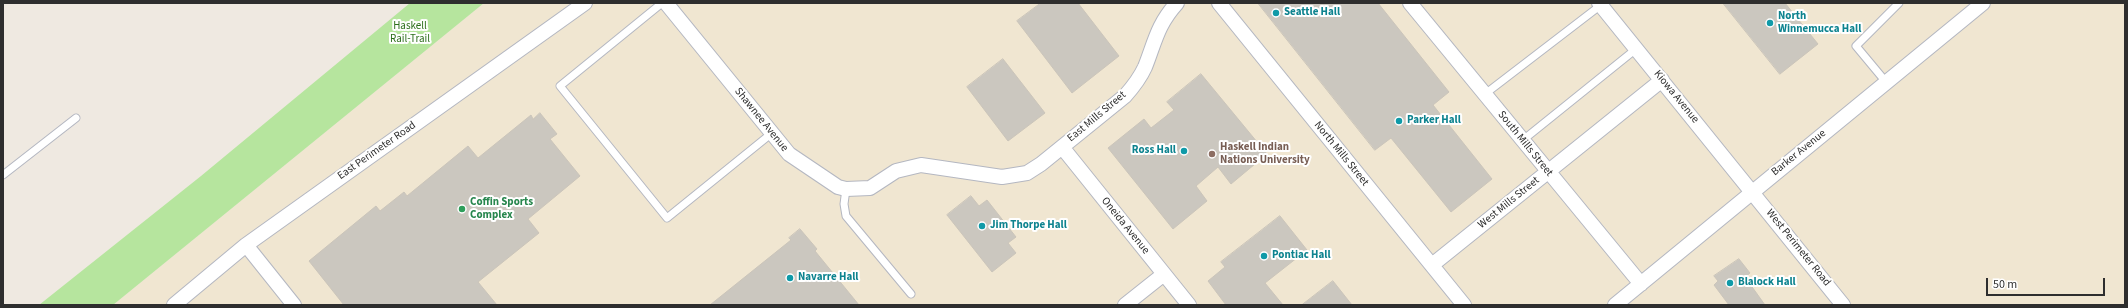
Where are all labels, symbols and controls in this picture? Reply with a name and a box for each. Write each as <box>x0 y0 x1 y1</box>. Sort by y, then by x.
place label: Seattle Hall <box>1284 6 1340 20</box>
marker: Seattle Hall <box>1271 8 1281 18</box>
place label: North Winnemucca Hall <box>1778 10 1861 36</box>
marker: North Winnemucca Hall <box>1765 18 1775 28</box>
park label: Haskell Rail-Trail <box>390 20 430 46</box>
street label: Kiowa Avenue <box>1651 68 1701 126</box>
street label: Shawnee Avenue <box>731 85 791 155</box>
street label: East Mills Street <box>1065 89 1129 145</box>
street label: South Mills Street <box>1495 109 1555 179</box>
place label: Parker Hall <box>1407 114 1461 128</box>
marker: Parker Hall <box>1394 116 1404 126</box>
street label: East Perimeter Road <box>335 119 419 183</box>
street label: North Mills Street <box>1311 119 1371 189</box>
street label: Barker Avenue <box>1769 127 1829 179</box>
place label: Haskell Indian Nations University <box>1220 141 1310 167</box>
place label: Ross Hall <box>1132 144 1176 158</box>
marker: Ross Hall <box>1179 146 1189 156</box>
marker: Haskell Indian Nations University <box>1207 149 1217 159</box>
street label: West Mills Street <box>1476 174 1542 232</box>
street label: Oneida Avenue <box>1098 195 1152 257</box>
place label: Coffin Sports Complex <box>470 196 533 222</box>
marker: Coffin Sports Complex <box>457 204 467 214</box>
street label: West Perimeter Road <box>1763 207 1833 289</box>
place label: Jim Thorpe Hall <box>990 219 1067 233</box>
marker: Jim Thorpe Hall <box>977 221 987 231</box>
place label: Pontiac Hall <box>1272 249 1331 263</box>
marker: Pontiac Hall <box>1259 251 1269 261</box>
scale bar <box>1988 270 2107 296</box>
place label: Navarre Hall <box>798 271 858 285</box>
marker: Navarre Hall <box>785 273 795 283</box>
place label: Blalock Hall <box>1738 276 1796 290</box>
text: 50 m <box>1993 276 2017 293</box>
marker: Blalock Hall <box>1725 278 1735 288</box>

